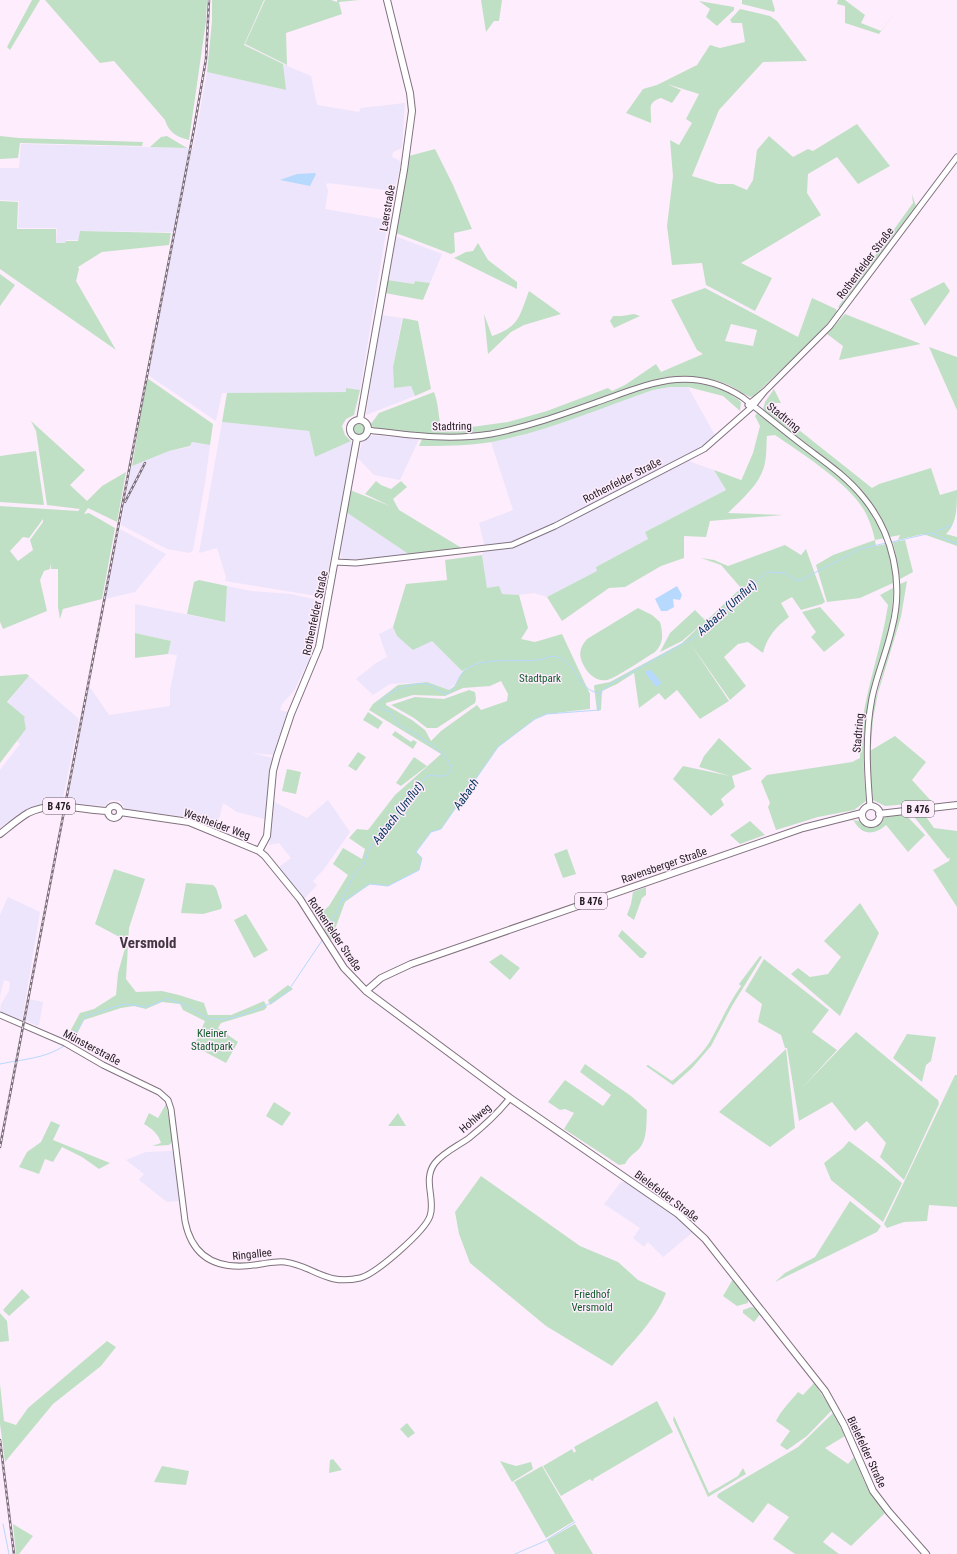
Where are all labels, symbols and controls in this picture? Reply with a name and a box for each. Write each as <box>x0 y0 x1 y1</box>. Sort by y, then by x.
street label: Laerstraße <box>377 184 398 232</box>
street label: Rothenfelder Straße <box>834 225 897 302</box>
street label: Stadtring <box>764 400 803 435</box>
street label: Stadtring <box>432 420 472 433</box>
street label: Rothenfelder Straße <box>581 455 664 506</box>
street label: Rothenfelder Straße <box>300 570 331 657</box>
water label: Aabach (Umflut) <box>694 578 760 639</box>
park label: Stadtpark <box>519 672 561 685</box>
street label: Stadtring <box>850 713 867 753</box>
water label: Aabach <box>450 776 482 813</box>
water label: Aabach (Umflut) <box>369 779 427 848</box>
road number: B 476 <box>43 798 75 814</box>
road number: B 476 <box>902 801 934 817</box>
street label: Westheider Weg <box>182 806 252 843</box>
street label: Ravensberger Straße <box>620 845 709 886</box>
road number: B 476 <box>575 893 607 909</box>
street label: Rothenfelder Straße <box>305 895 364 974</box>
district label: Versmold <box>119 934 177 952</box>
street label: Münsterstraße <box>61 1027 123 1068</box>
park label: Kleiner Stadtpark <box>191 1027 233 1053</box>
street label: Hohlweg <box>457 1101 494 1136</box>
street label: Bielefelder Straße <box>632 1168 701 1225</box>
street label: Ringallee <box>232 1246 272 1263</box>
park label: Friedhof Versmold <box>571 1288 613 1314</box>
street label: Bielefelder Straße <box>844 1415 889 1490</box>

